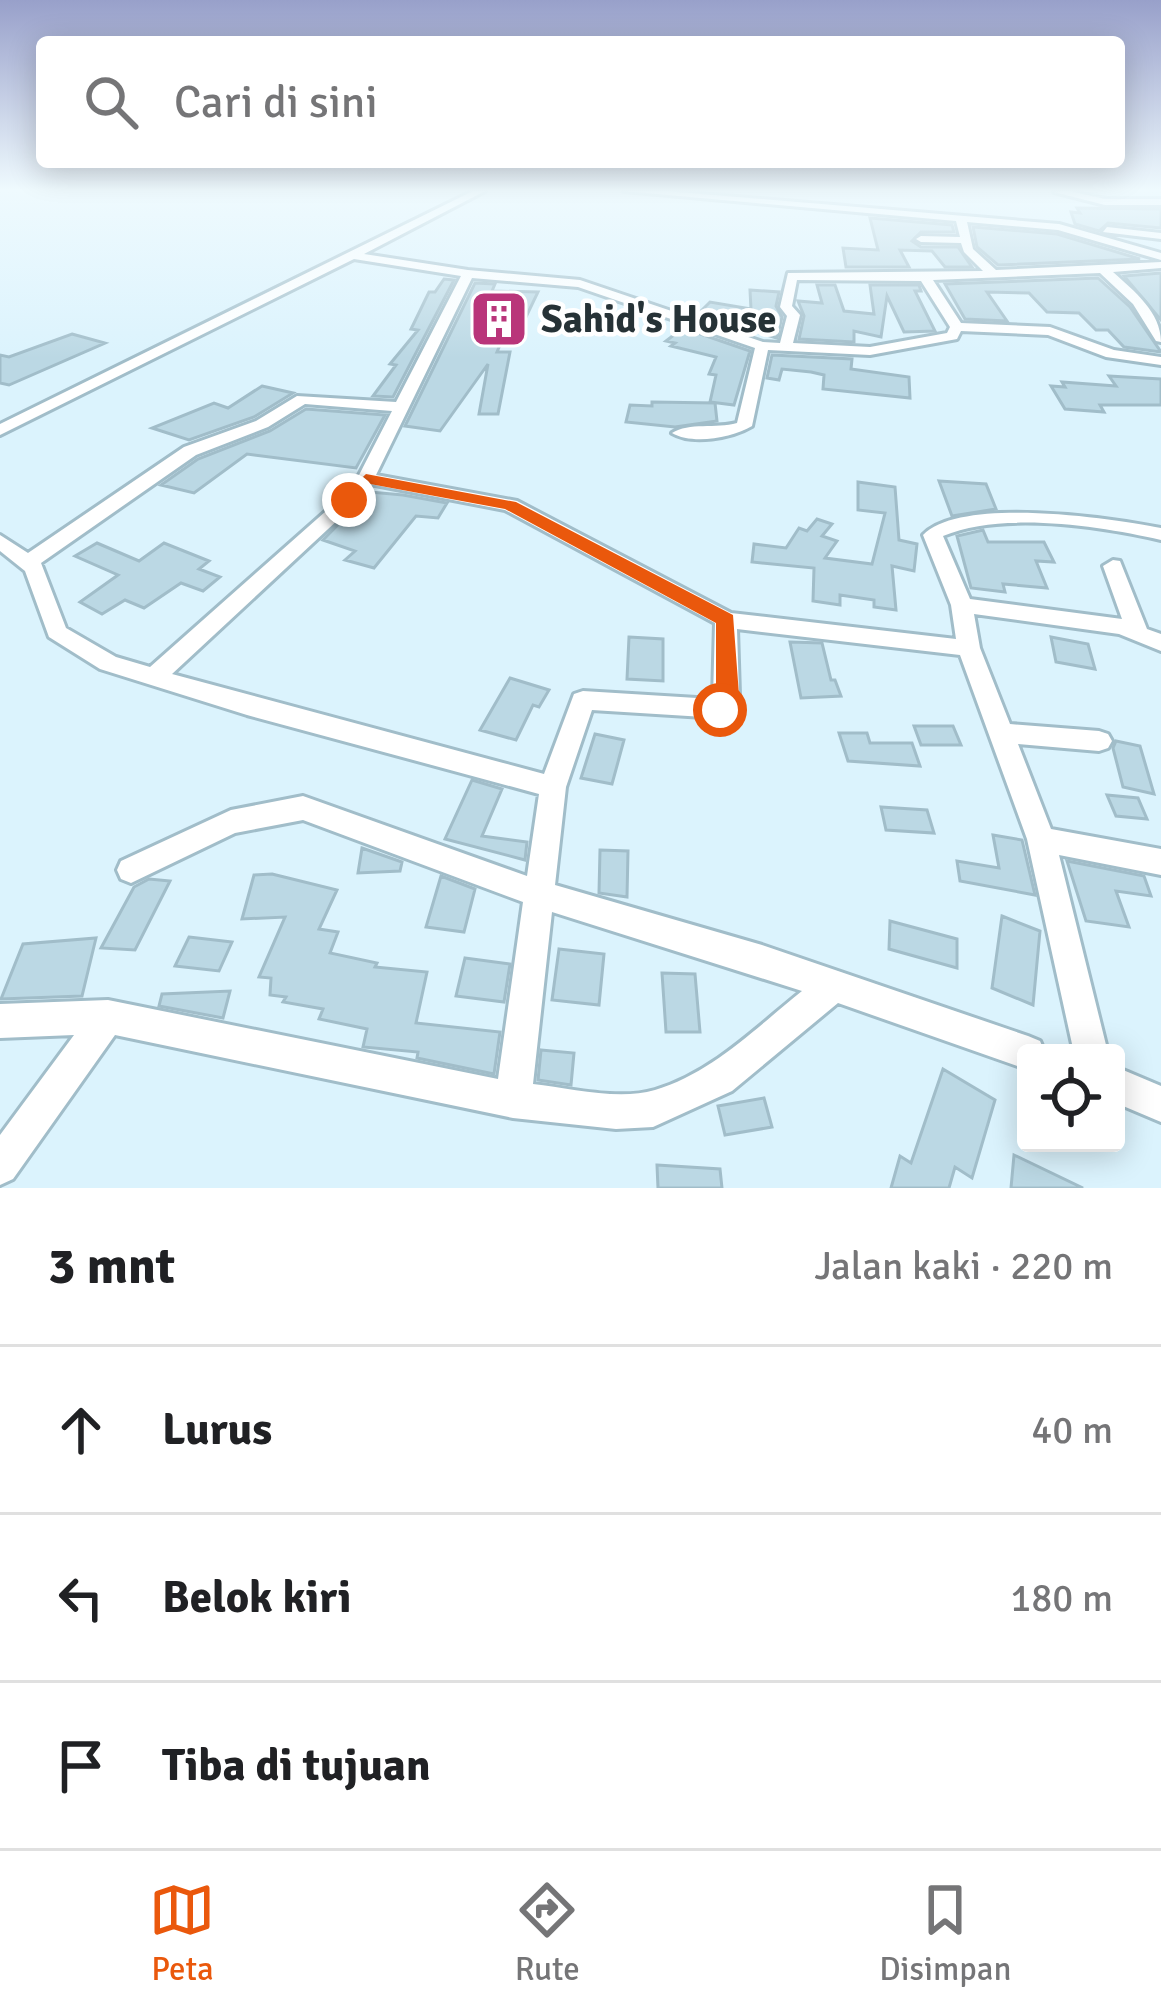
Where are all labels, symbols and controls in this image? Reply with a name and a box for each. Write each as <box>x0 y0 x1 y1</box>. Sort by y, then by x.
search box <box>36 36 1125 168</box>
icon: search <box>78 69 144 135</box>
text: Cari di sini <box>174 75 378 130</box>
building icon: Sahid's House <box>468 288 530 350</box>
place label: Sahid's House <box>541 295 777 343</box>
route end <box>322 473 376 527</box>
route start <box>693 683 747 737</box>
map controls <box>1017 1044 1125 1152</box>
button: locate <box>1017 1044 1125 1152</box>
text: 3 mnt <box>48 1235 175 1298</box>
text: Jalan kaki · 220 m <box>815 1242 1113 1290</box>
icon: ahead <box>48 1397 114 1463</box>
text: Lurus <box>162 1402 272 1457</box>
text: 40 m <box>1031 1406 1113 1454</box>
icon: left <box>48 1565 114 1631</box>
text: Belok kiri <box>162 1570 351 1625</box>
text: 180 m <box>1010 1574 1113 1622</box>
icon: arrive <box>48 1733 114 1799</box>
text: Tiba di tujuan <box>162 1738 431 1793</box>
tab: Peta <box>149 1877 215 1990</box>
tab: Rute <box>514 1877 580 1990</box>
tab: Disimpan <box>879 1877 1012 1990</box>

